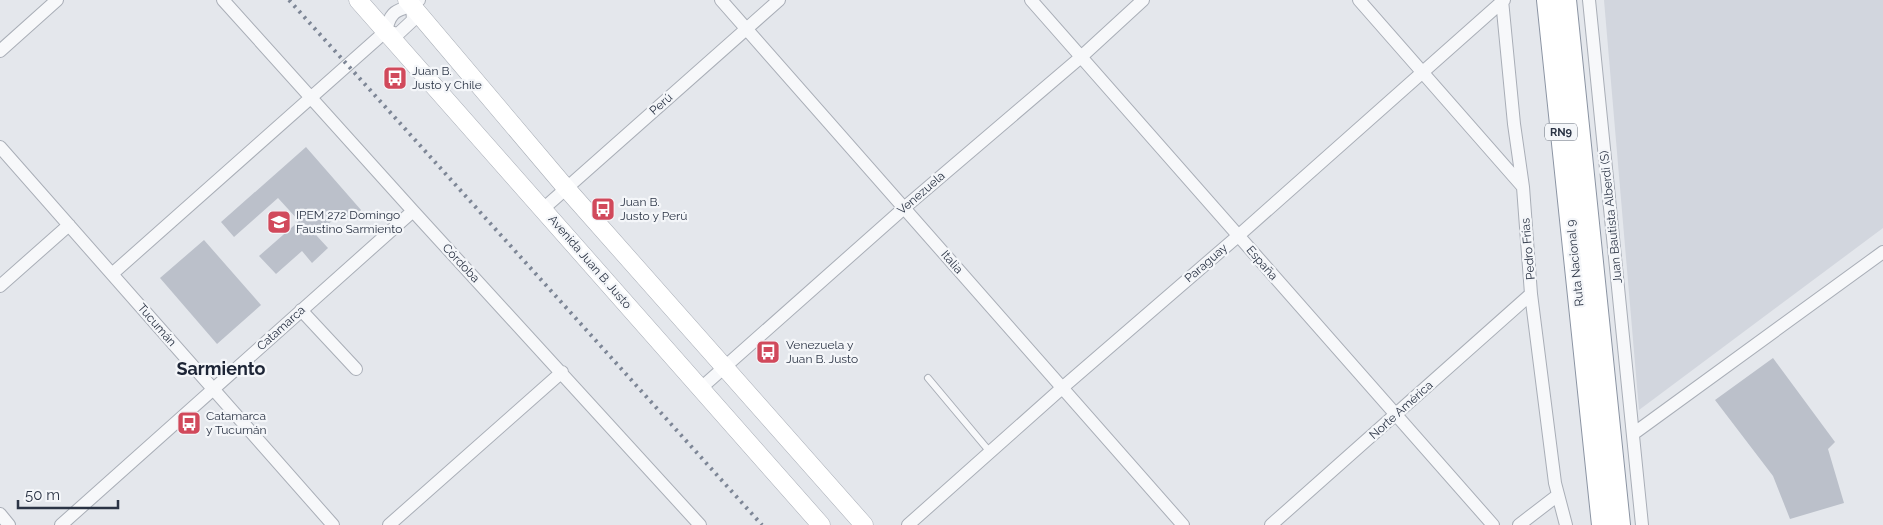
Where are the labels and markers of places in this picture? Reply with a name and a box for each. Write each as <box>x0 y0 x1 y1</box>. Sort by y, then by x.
place label: Juan B. Justo y Chile <box>412 64 482 92</box>
bus stop icon: Juan B. Justo y Chile <box>382 65 408 91</box>
place label: Juan B. Justo y Perú <box>620 195 687 223</box>
bus stop icon: Juan B. Justo y Perú <box>590 196 616 222</box>
place label: IPEM 272 Domingo Faustino Sarmiento <box>296 208 402 236</box>
school or university icon: IPEM 272 Domingo Faustino Sarmiento <box>266 209 292 235</box>
place label: Venezuela y Juan B. Justo <box>786 338 858 366</box>
bus stop icon: Venezuela y Juan B. Justo <box>755 339 781 365</box>
place label: Catamarca y Tucumán <box>206 409 267 437</box>
bus stop icon: Catamarca y Tucumán <box>176 410 202 436</box>

